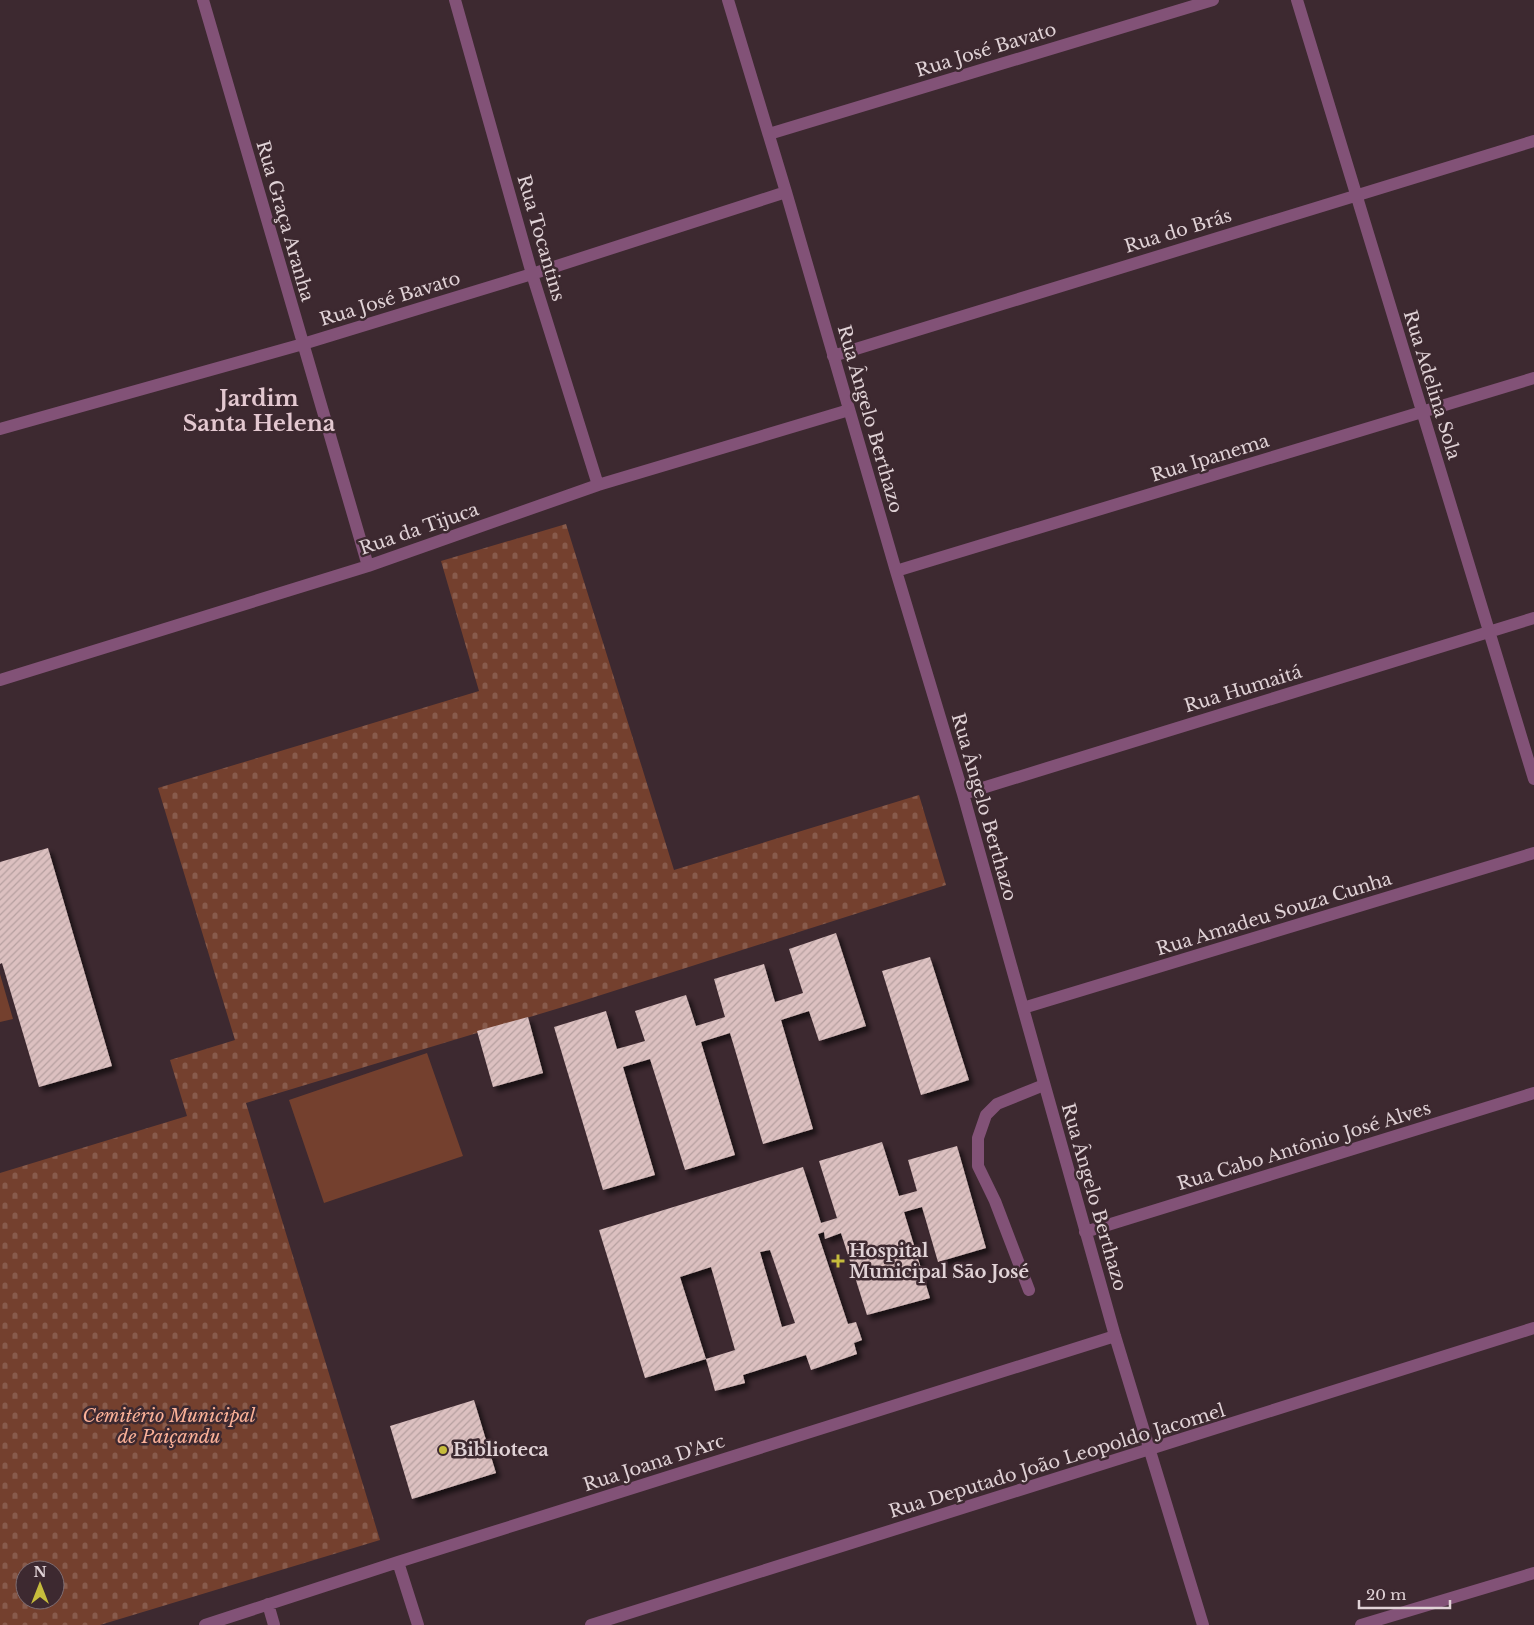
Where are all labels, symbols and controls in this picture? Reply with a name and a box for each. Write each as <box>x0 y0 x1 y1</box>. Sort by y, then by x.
street label: Rua José Bavato <box>913 18 1059 82</box>
street label: Rua Graça Aranha <box>251 138 319 304</box>
street label: Rua Tocantins <box>512 172 570 304</box>
street label: Rua do Brás <box>1122 204 1234 258</box>
street label: Rua José Bavato <box>317 267 463 331</box>
street label: Rua Adelina Sola <box>1399 308 1465 462</box>
street label: Rua Ângelo Berthazo <box>833 322 908 515</box>
district label: Jardim Santa Helena <box>183 385 336 437</box>
street label: Rua Ipanema <box>1148 430 1272 486</box>
street label: Rua da Tijuca <box>356 498 482 560</box>
street label: Rua Humaitá <box>1182 661 1304 717</box>
street label: Rua Ângelo Berthazo <box>947 710 1022 903</box>
street label: Rua Amadeu Souza Cunha <box>1154 868 1394 960</box>
street label: Rua Cabo Antônio José Alves <box>1175 1097 1433 1195</box>
street label: Rua Ângelo Berthazo <box>1057 1100 1132 1293</box>
place label: Hospital Municipal São José <box>849 1240 1029 1283</box>
marker: Hospital Municipal São José <box>831 1254 845 1268</box>
street label: Rua Deputado João Leopoldo Jacomel <box>886 1399 1228 1523</box>
park label: Cemitério Municipal de Paiçandu <box>83 1405 256 1448</box>
street label: Rua Joana D'Arc <box>581 1430 728 1496</box>
place label: Biblioteca <box>453 1439 549 1461</box>
marker: Biblioteca <box>437 1444 449 1456</box>
north arrow <box>15 1560 65 1610</box>
text: N <box>33 1563 47 1581</box>
scale bar <box>1359 1578 1450 1610</box>
text: 20 m <box>1366 1585 1406 1604</box>

